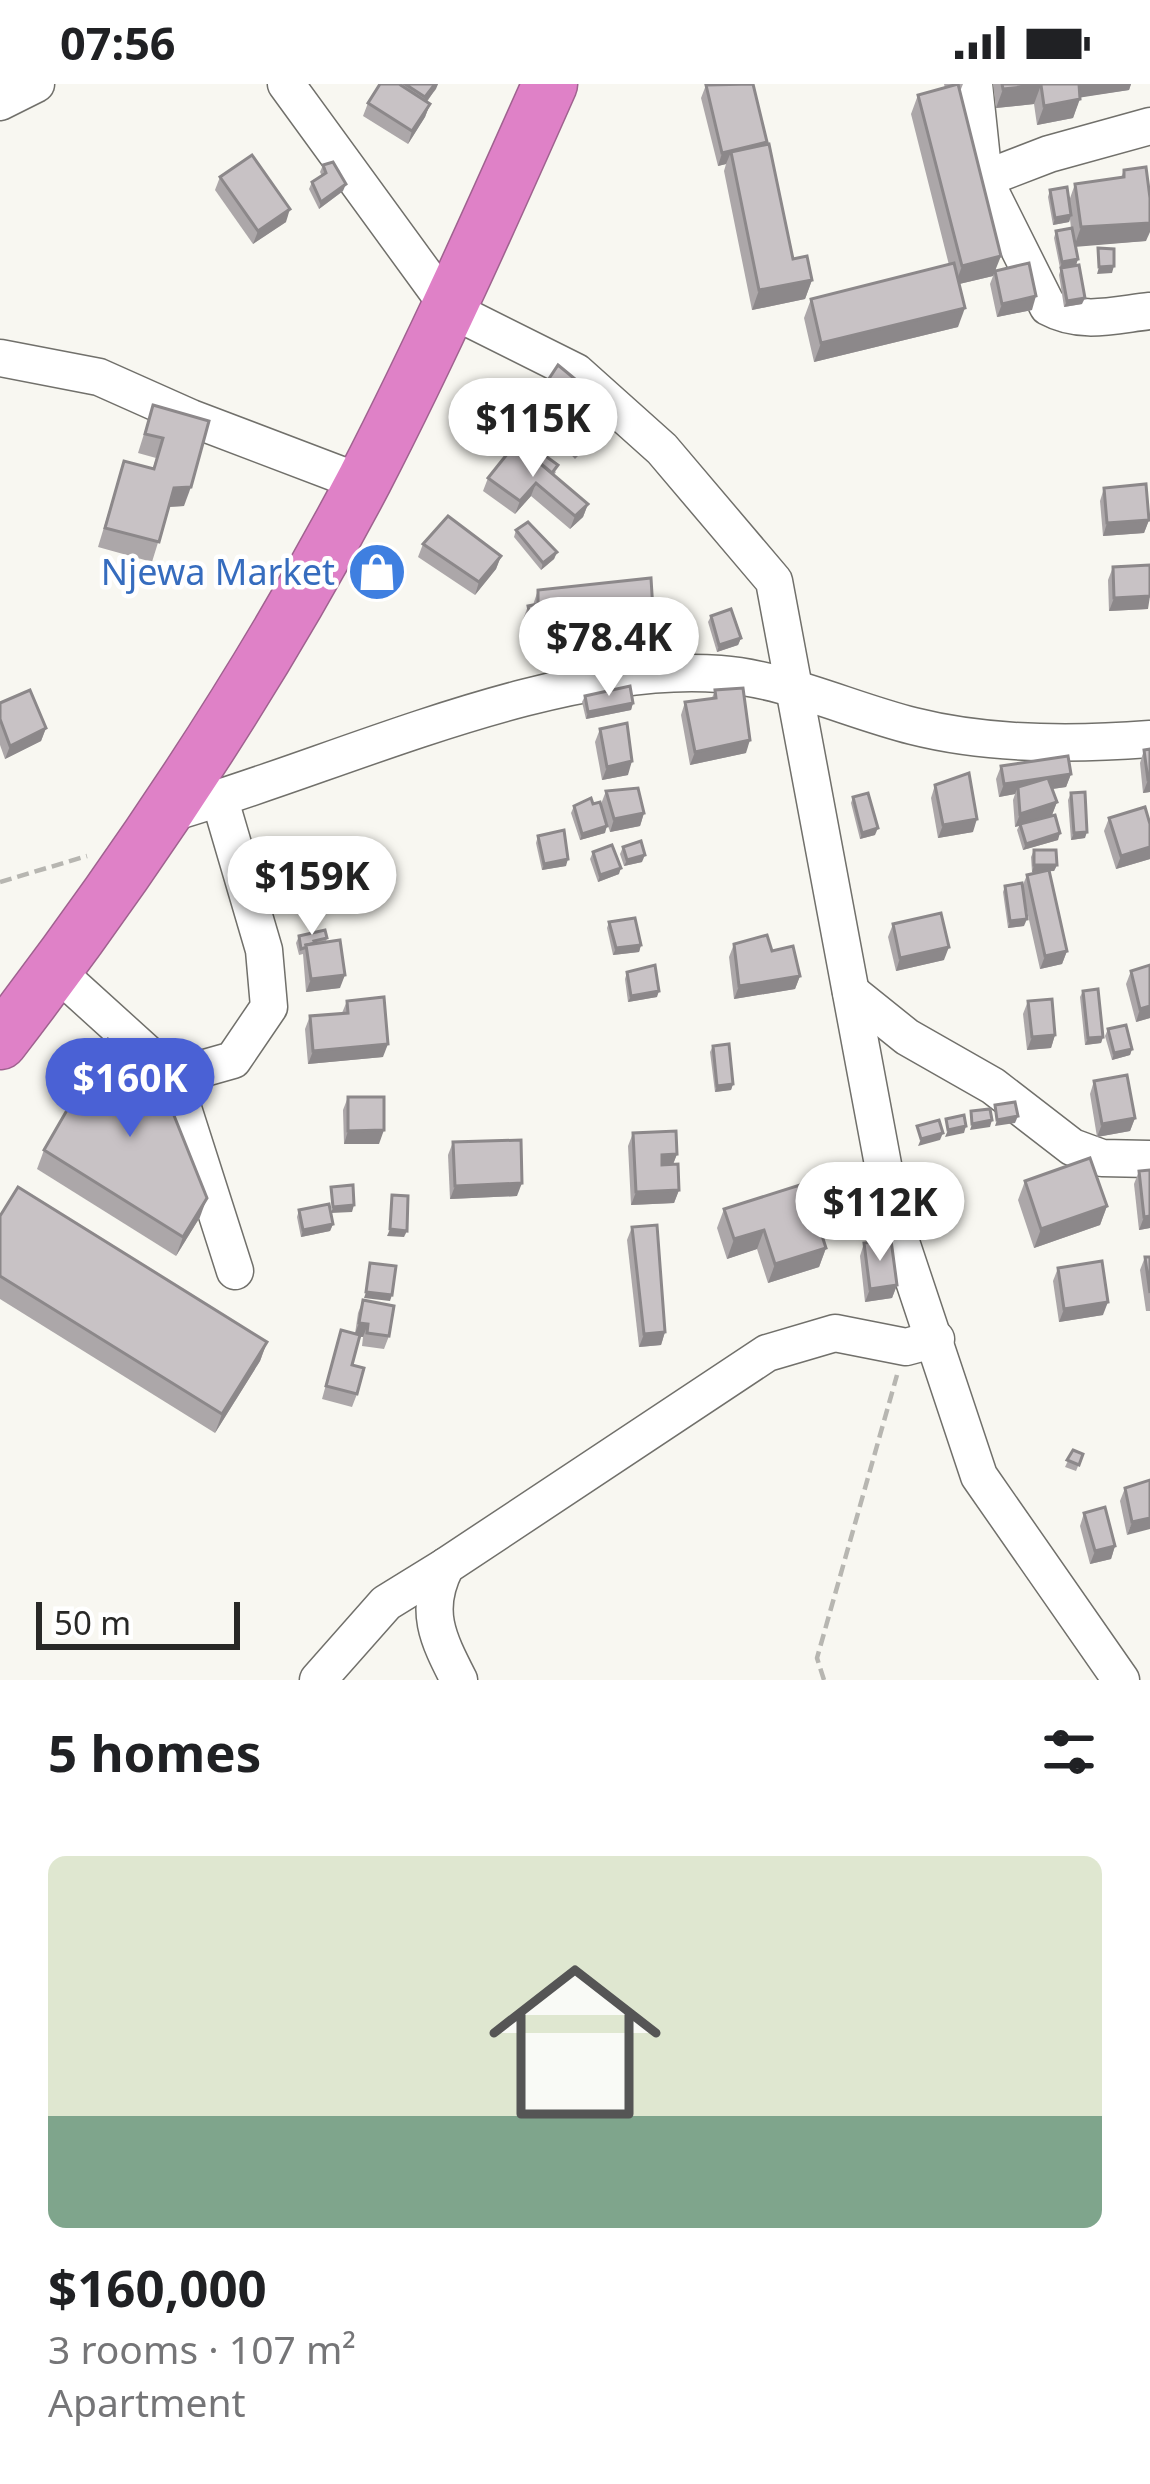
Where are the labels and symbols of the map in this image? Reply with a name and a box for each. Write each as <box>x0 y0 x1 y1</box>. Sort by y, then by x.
pin: $115K <box>449 378 617 480</box>
shop icon: Njewa Market <box>346 541 408 603</box>
place label: Njewa Market <box>101 547 335 596</box>
pin: $78.4K <box>511 597 707 699</box>
pin: $159K <box>228 836 396 938</box>
pin: $160K <box>46 1038 214 1140</box>
pin: $112K <box>796 1162 964 1264</box>
scale bar <box>36 1596 240 1649</box>

